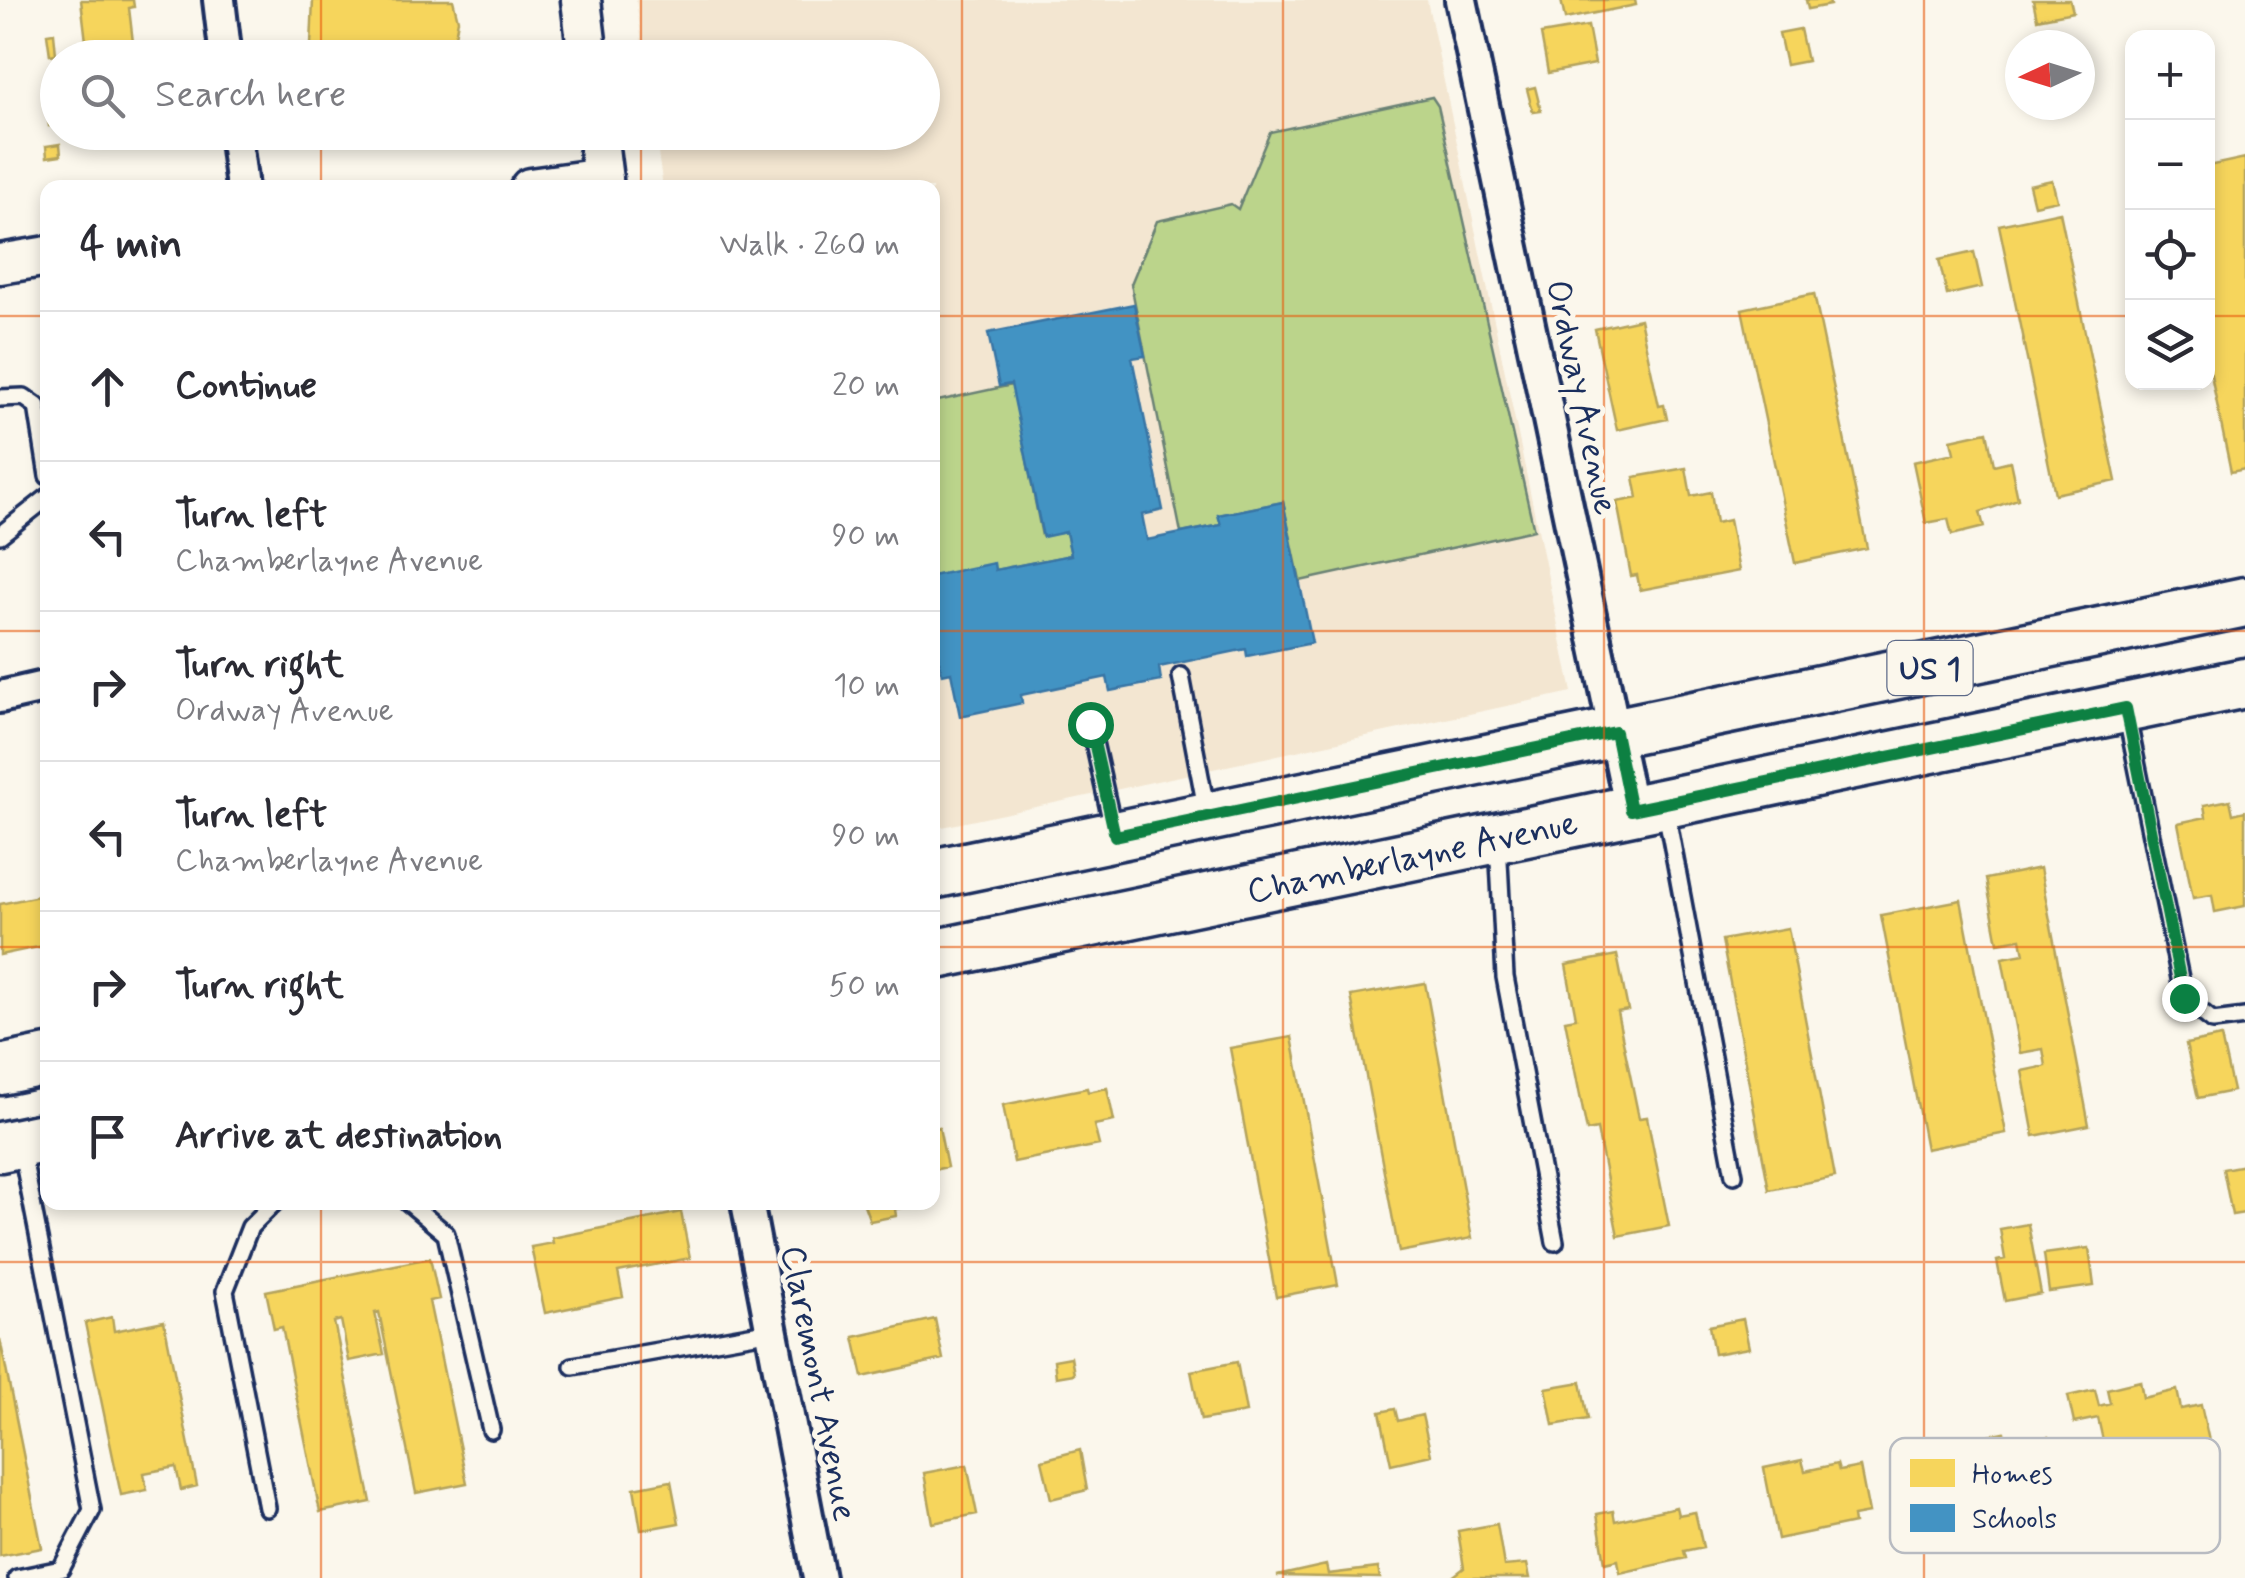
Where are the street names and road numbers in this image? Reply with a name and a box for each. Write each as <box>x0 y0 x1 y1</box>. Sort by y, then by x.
street label: Ordway Avenue <box>1534 276 1628 519</box>
road number: US 1 <box>1888 641 1972 695</box>
street label: Chamberlayne Avenue <box>1243 800 1582 915</box>
street label: Claremont Avenue <box>769 1242 867 1525</box>

